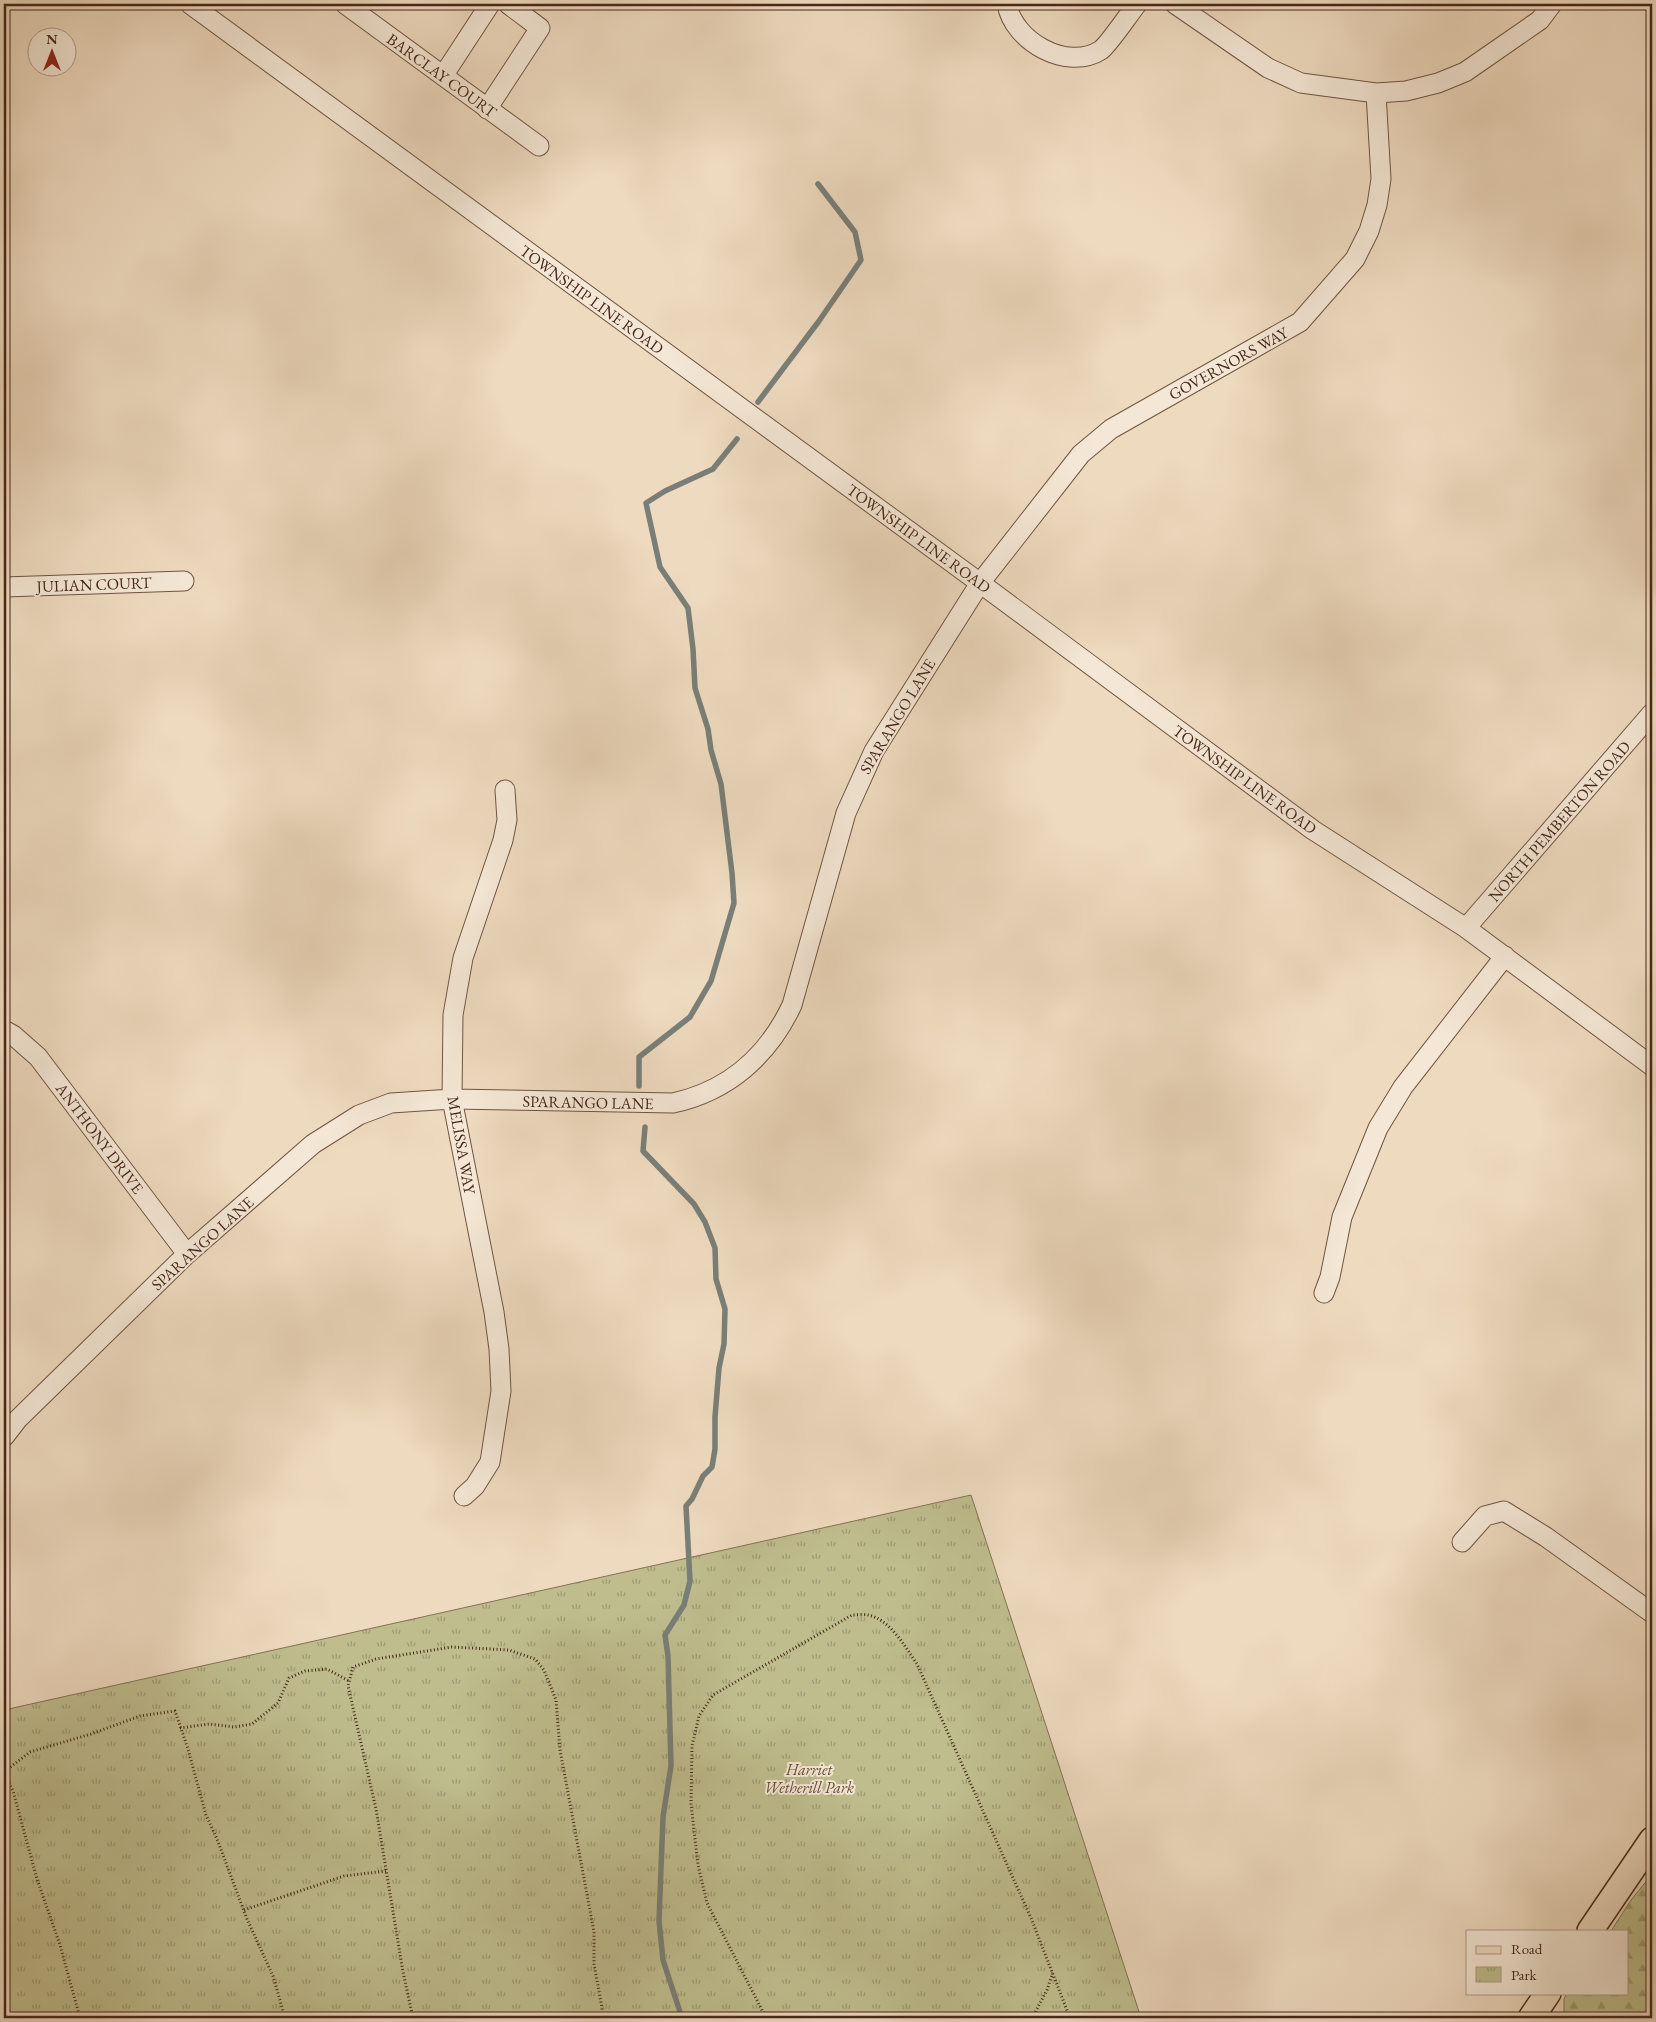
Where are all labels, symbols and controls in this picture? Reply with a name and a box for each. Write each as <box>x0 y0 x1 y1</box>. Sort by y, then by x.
north arrow <box>28 28 78 78</box>
street label: BARCLAY COURT <box>383 28 501 123</box>
text: N <box>46 30 58 48</box>
street label: TOWNSHIP LINE ROAD <box>515 240 668 359</box>
street label: GOVERNORS WAY <box>1165 322 1292 405</box>
street label: TOWNSHIP LINE ROAD <box>842 479 995 598</box>
street label: JULIAN COURT <box>34 572 152 597</box>
street label: SPARANGO LANE <box>855 655 940 778</box>
street label: TOWNSHIP LINE ROAD <box>1168 720 1321 839</box>
street label: NORTH PEMBERTON ROAD <box>1484 736 1635 906</box>
street label: ANTHONY DRIVE <box>50 1078 148 1198</box>
street label: SPARANGO LANE <box>522 1091 654 1114</box>
street label: MELISSA WAY <box>443 1094 481 1196</box>
street label: SPARANGO LANE <box>147 1192 258 1295</box>
park label: Harriet Wetherill Park <box>764 1759 855 1798</box>
legend <box>1466 1930 1628 1994</box>
text: Road <box>1511 1939 1543 1958</box>
text: Park <box>1511 1965 1538 1984</box>

